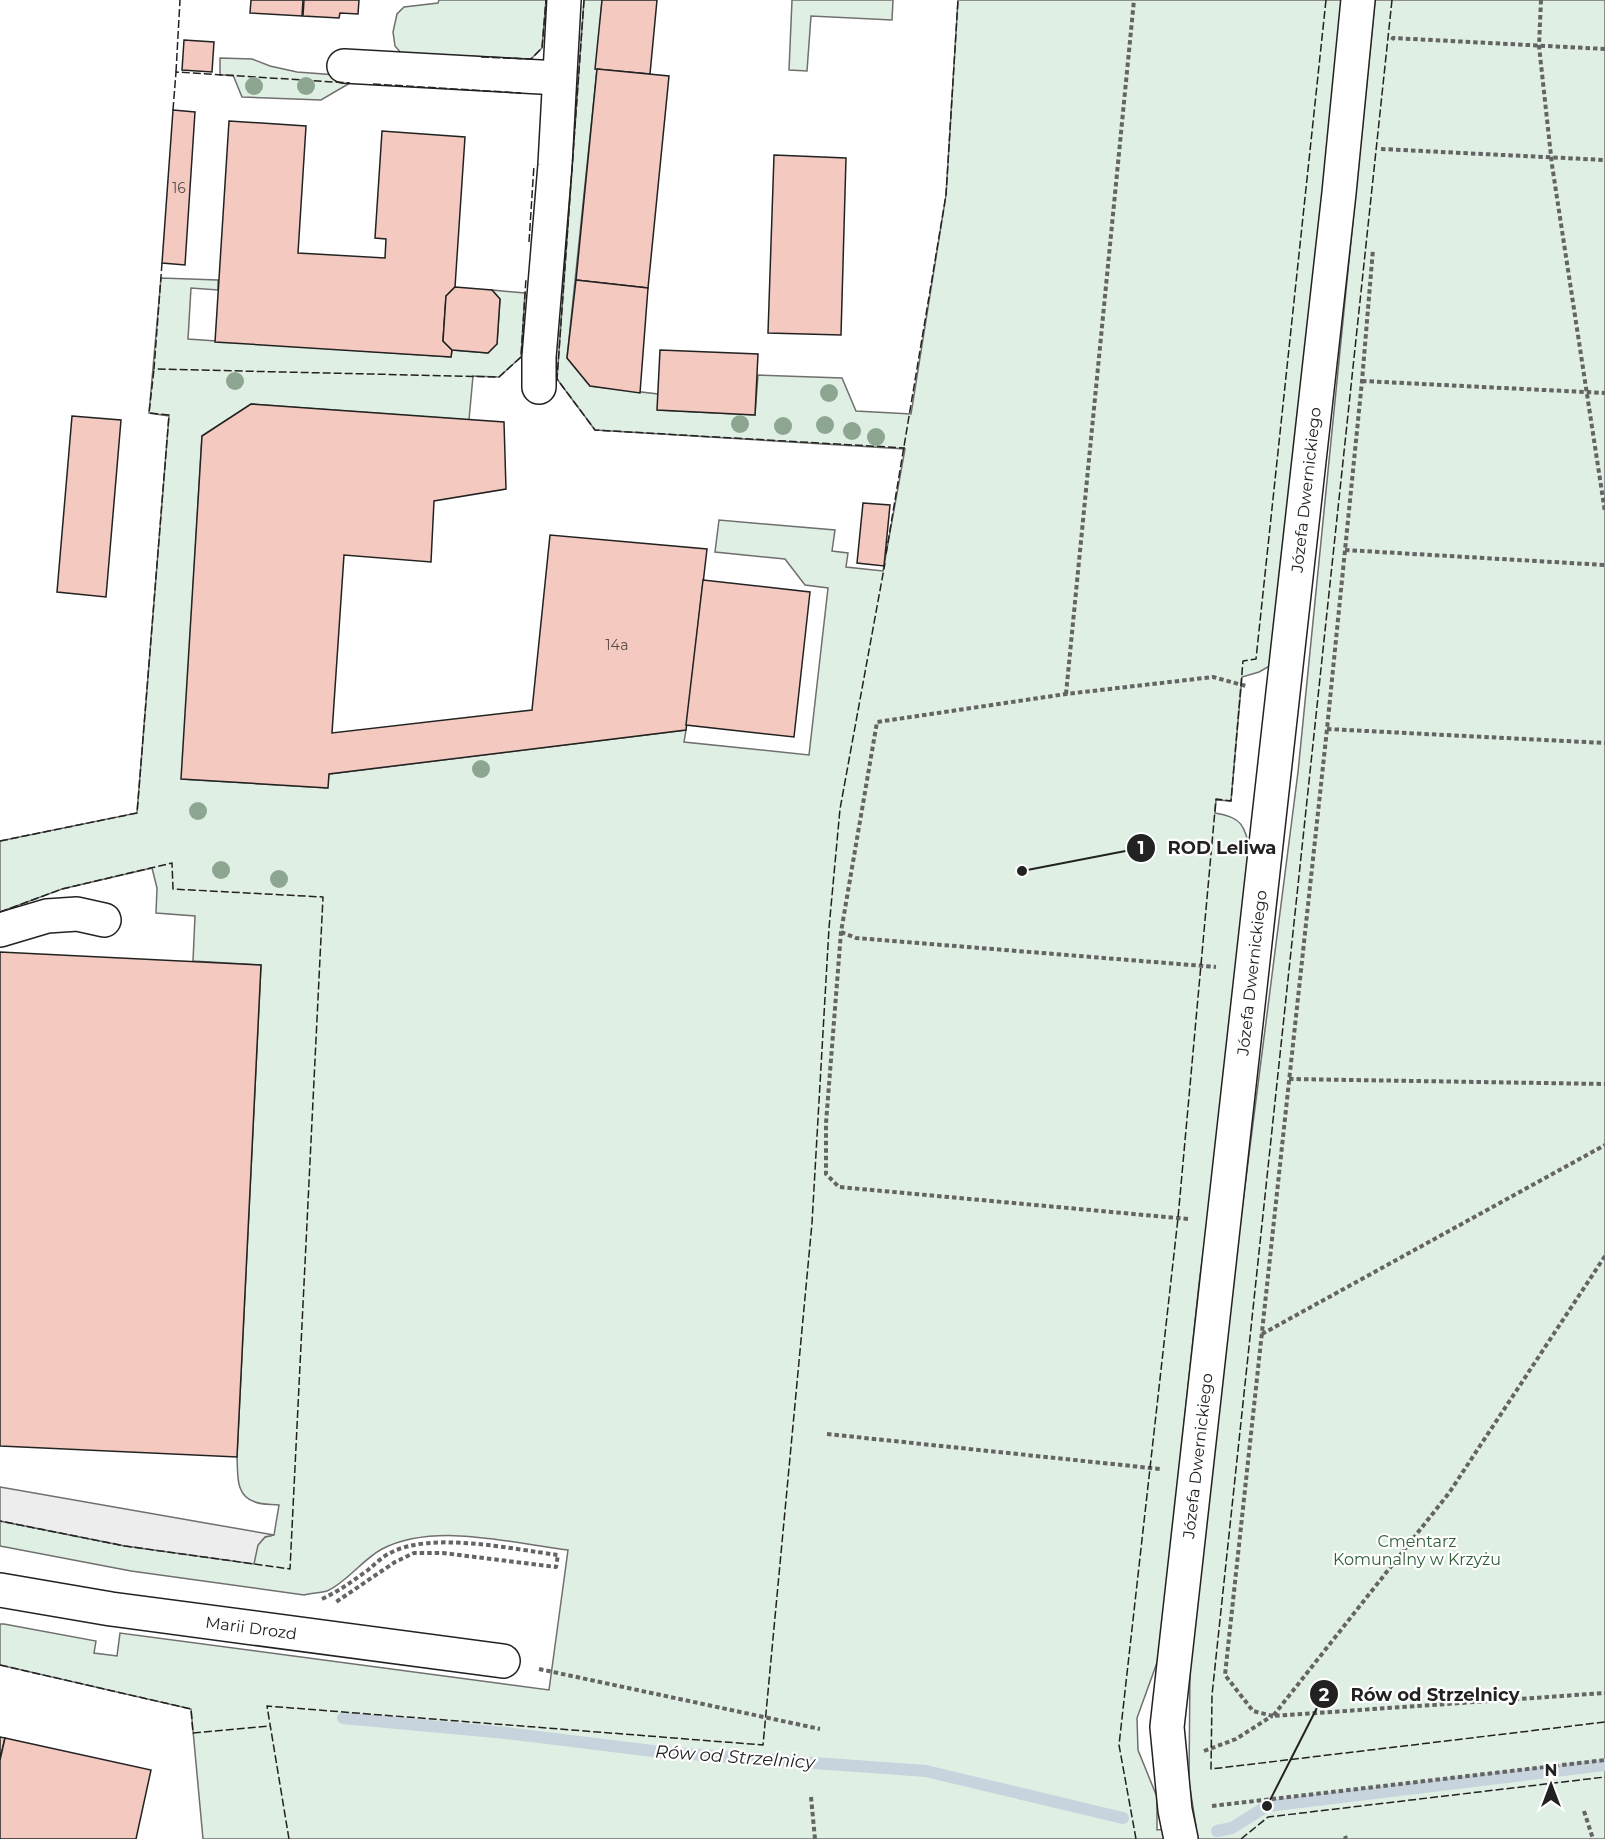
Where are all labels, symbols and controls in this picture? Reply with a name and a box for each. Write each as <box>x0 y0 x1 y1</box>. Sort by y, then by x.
house number: 16 <box>172 179 186 197</box>
street label: Józefa Dwernickiego <box>1287 406 1325 574</box>
house number: 14a <box>606 636 628 654</box>
callout: ROD Leliwa <box>1126 830 1289 866</box>
text: 1 <box>1137 837 1145 859</box>
text: ROD Leliwa <box>1168 837 1276 859</box>
street label: Józefa Dwernickiego <box>1233 889 1271 1057</box>
street label: Józefa Dwernickiego <box>1179 1372 1217 1540</box>
park label: Cmentarz Komunalny w Krzyżu <box>1333 1532 1501 1569</box>
street label: Marii Drozd <box>204 1613 298 1644</box>
callout: Rów od Strzelnicy <box>1309 1676 1532 1712</box>
text: 2 <box>1319 1684 1330 1706</box>
text: Rów od Strzelnicy <box>1351 1684 1520 1706</box>
water label: Rów od Strzelnicy <box>654 1740 817 1774</box>
north arrow <box>1521 1755 1581 1815</box>
text: N <box>1545 1761 1557 1780</box>

